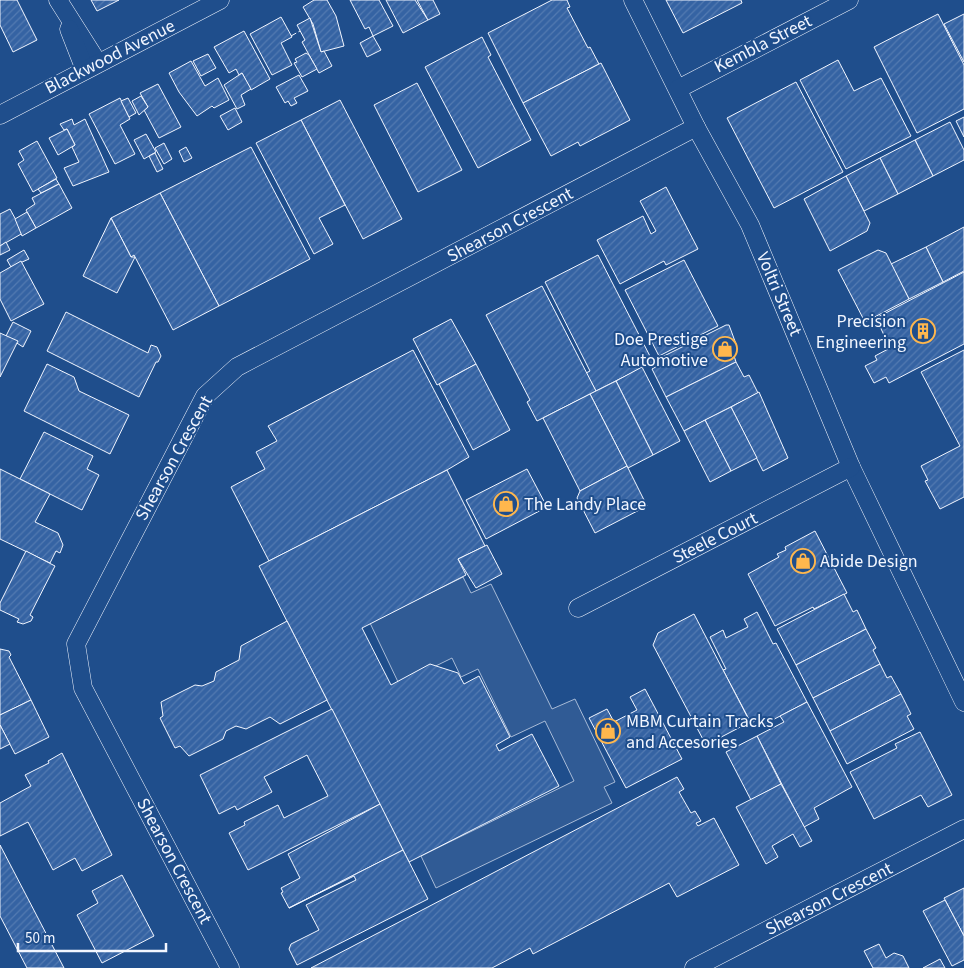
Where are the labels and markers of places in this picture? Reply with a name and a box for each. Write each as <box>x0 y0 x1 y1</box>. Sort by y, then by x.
place label: Precision Engineering <box>816 309 906 355</box>
building icon: Precision Engineering <box>910 318 936 344</box>
place label: Doe Prestige Automotive <box>614 327 708 373</box>
shop icon: Doe Prestige Automotive <box>712 336 738 362</box>
shop icon: The Landy Place <box>493 491 519 517</box>
place label: The Landy Place <box>524 492 646 517</box>
shop icon: Abide Design <box>790 548 816 574</box>
place label: Abide Design <box>820 549 918 574</box>
place label: MBM Curtain Tracks and Accesories <box>626 709 774 755</box>
shop icon: MBM Curtain Tracks and Accesories <box>595 718 621 744</box>

